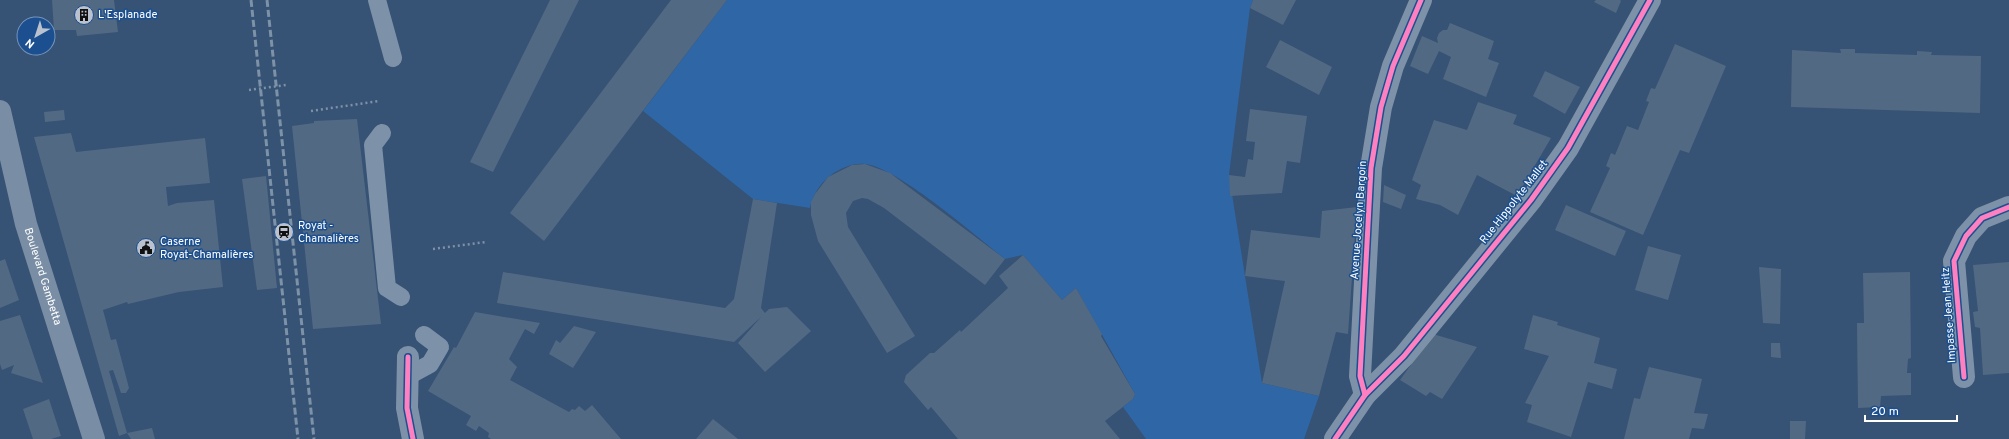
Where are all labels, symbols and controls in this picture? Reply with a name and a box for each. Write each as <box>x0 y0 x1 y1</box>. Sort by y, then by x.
building icon: L'Esplanade <box>73 4 95 26</box>
place label: L'Esplanade <box>98 8 157 22</box>
north arrow <box>16 16 56 56</box>
text: N <box>23 35 38 51</box>
street label: Rue Hippolyte Mallet <box>1477 157 1551 247</box>
street label: Avenue Jocelyn Bargoin <box>1348 160 1370 280</box>
place label: Royat - Chamalières <box>298 219 359 246</box>
station icon: Royat - Chamalières <box>273 221 295 243</box>
street label: Boulevard Gambetta <box>21 226 65 327</box>
place label: Caserne Royat-Chamalières <box>160 235 253 262</box>
public building icon: Caserne Royat-Chamalières <box>135 237 157 259</box>
street label: Impasse Jean Heitz <box>1939 267 1959 363</box>
scale bar <box>1865 397 1957 423</box>
text: 20 m <box>1871 404 1899 420</box>

